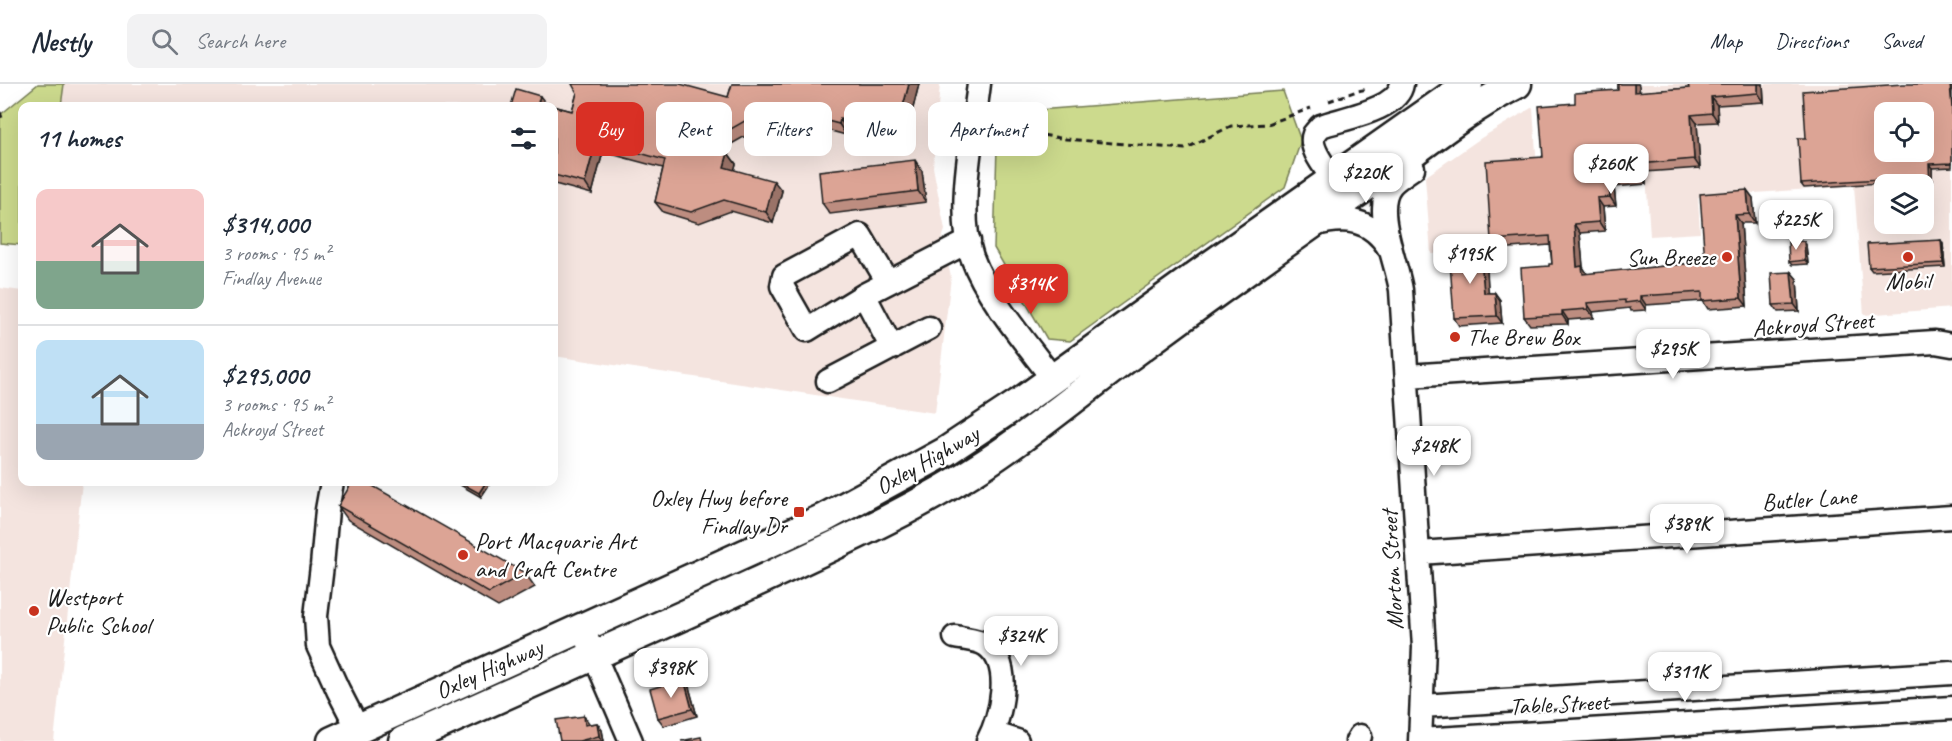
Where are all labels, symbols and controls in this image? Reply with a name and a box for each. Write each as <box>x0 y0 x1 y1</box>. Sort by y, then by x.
search box <box>127 14 547 68</box>
text: Nestly <box>30 24 91 59</box>
icon: search <box>148 25 181 58</box>
text: Search here <box>196 27 285 55</box>
text: Map <box>1710 28 1742 54</box>
text: Directions <box>1775 28 1848 54</box>
text: Saved <box>1881 28 1922 54</box>
chip: Buy <box>576 102 644 156</box>
chip: Rent <box>656 102 732 156</box>
chip: Filters <box>744 102 832 156</box>
chip: New <box>844 102 916 156</box>
chip: Apartment <box>928 102 1048 156</box>
map controls <box>1874 102 1934 234</box>
button: locate <box>1874 102 1934 162</box>
text: 11 homes <box>36 122 121 155</box>
icon: filters <box>507 122 540 155</box>
pin: $260K <box>1569 144 1653 195</box>
text: $260K <box>1588 151 1634 176</box>
pin: $220K <box>1324 153 1408 204</box>
text: $220K <box>1343 160 1389 185</box>
button: layers <box>1874 174 1934 234</box>
pin: $225K <box>1754 200 1838 251</box>
text: $225K <box>1773 207 1819 232</box>
text: $314,000 <box>222 208 309 241</box>
icon: home <box>84 213 156 285</box>
pin: $195K <box>1428 234 1512 285</box>
text: 3 rooms · 95 m² <box>222 241 330 266</box>
text: $195K <box>1447 241 1493 266</box>
place label: Sun Breeze <box>1626 242 1717 272</box>
marker: Sun Breeze <box>1720 250 1734 264</box>
marker: Mobil <box>1901 250 1915 264</box>
pin: $314K <box>989 264 1073 315</box>
text: Findlay Avenue <box>222 266 321 291</box>
place label: Mobil <box>1886 266 1934 296</box>
text: $314K <box>1008 271 1054 296</box>
street label: Ackroyd Street <box>1751 305 1877 343</box>
place label: The Brew Box <box>1467 322 1581 352</box>
pin: $295K <box>1631 329 1715 380</box>
marker: The Brew Box <box>1448 330 1462 344</box>
text: $295K <box>1650 336 1696 361</box>
text: $295,000 <box>222 359 308 392</box>
icon: home <box>84 364 156 436</box>
text: 3 rooms · 95 m² <box>222 392 330 417</box>
text: Ackroyd Street <box>222 417 323 442</box>
street label: Oxley Highway <box>870 417 986 502</box>
pin: $248K <box>1392 426 1476 477</box>
text: $248K <box>1411 433 1457 458</box>
street label: Butler Lane <box>1761 481 1859 517</box>
place label: Oxley Hwy before Findlay Dr <box>650 483 789 541</box>
pin: $389K <box>1645 504 1729 555</box>
marker: Oxley Hwy before Findlay Dr <box>792 505 806 519</box>
street label: Morton Street <box>1374 506 1410 631</box>
text: $389K <box>1664 511 1710 536</box>
place label: Port Macquarie Art and Craft Centre <box>475 526 638 584</box>
marker: Port Macquarie Art and Craft Centre <box>456 548 470 562</box>
place label: Westport Public School <box>46 582 154 640</box>
marker: Westport Public School <box>27 604 41 618</box>
pin: $324K <box>979 616 1063 667</box>
text: $324K <box>998 623 1044 648</box>
street label: Oxley Highway <box>431 631 549 706</box>
pin: $398K <box>629 648 713 699</box>
pin: $311K <box>1643 652 1727 703</box>
text: $398K <box>648 655 694 680</box>
text: $311K <box>1662 659 1708 684</box>
street label: Table Street <box>1509 686 1611 722</box>

